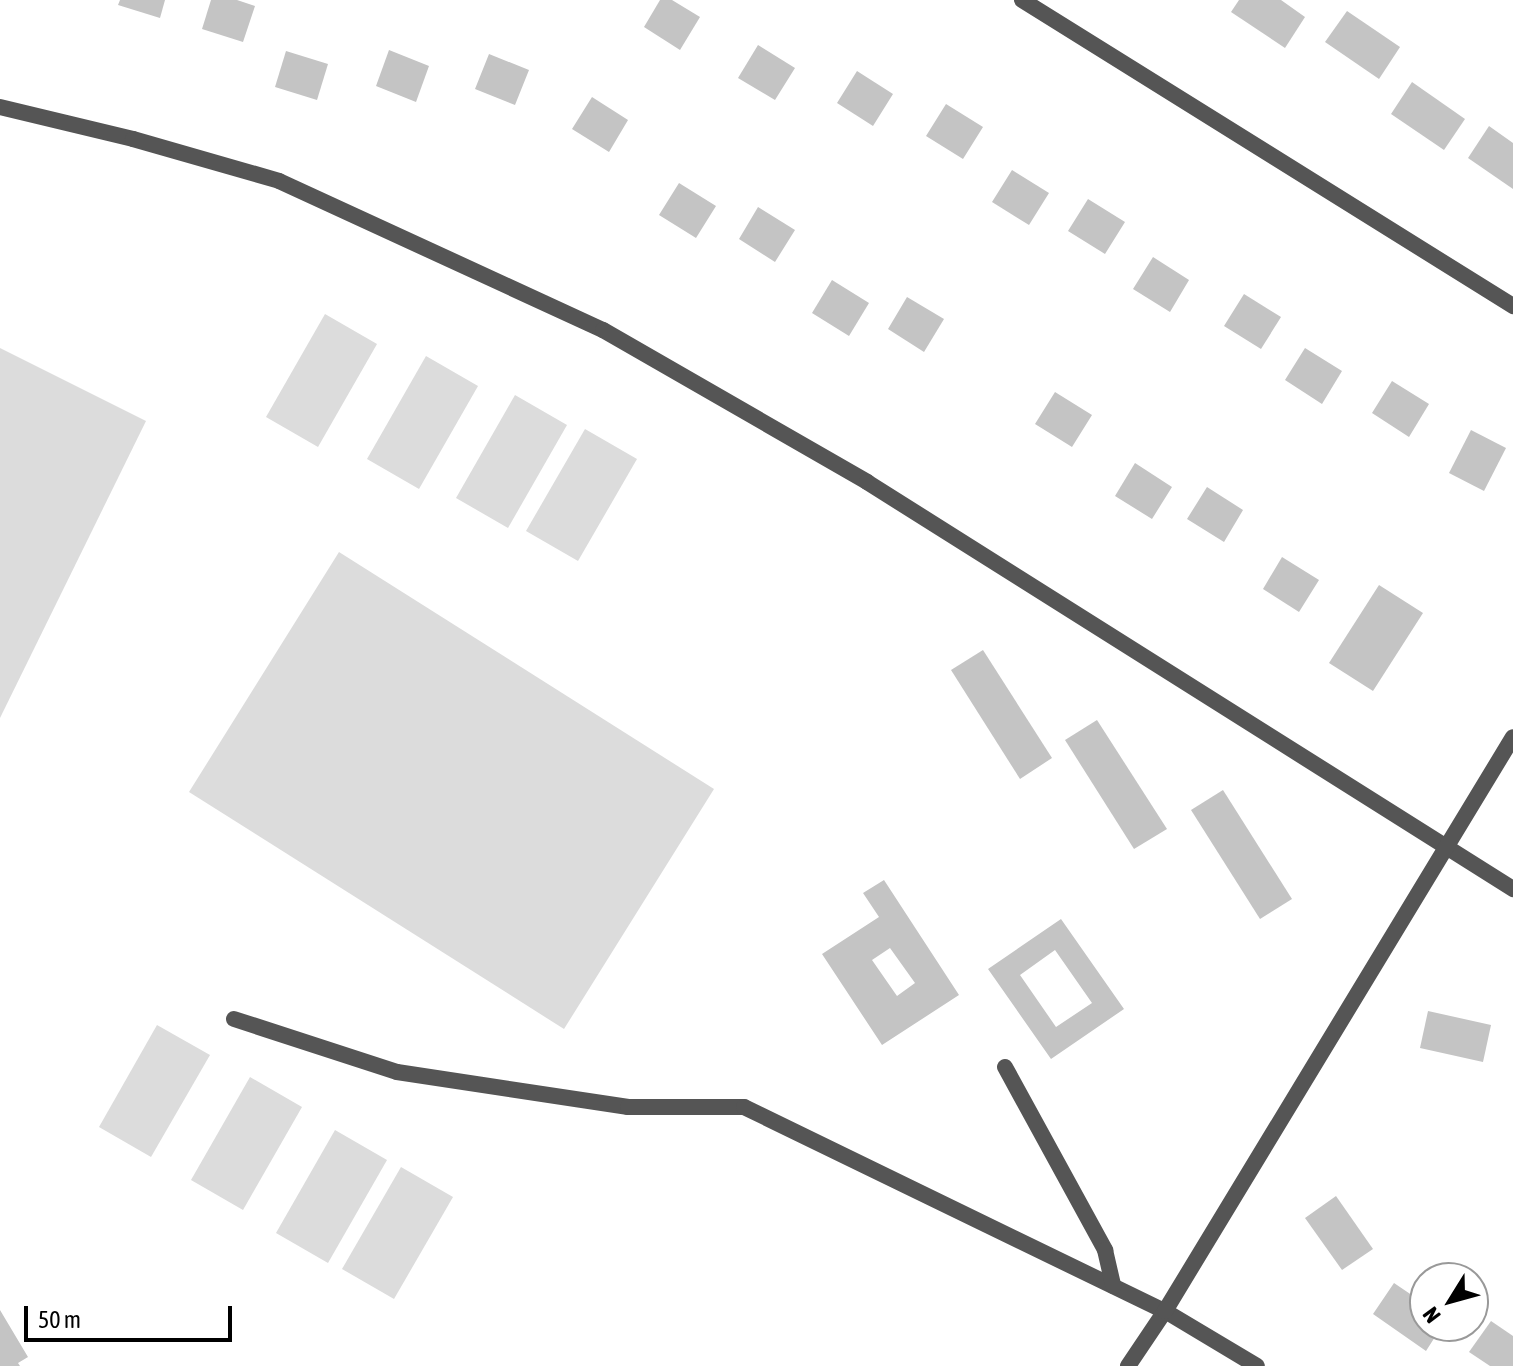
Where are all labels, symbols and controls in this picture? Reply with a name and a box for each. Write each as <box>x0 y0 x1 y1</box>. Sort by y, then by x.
north arrow <box>1409 1262 1489 1342</box>
scale bar <box>28 1290 236 1340</box>
text: N <box>1417 1302 1446 1328</box>
text: 50 m <box>38 1306 81 1333</box>

